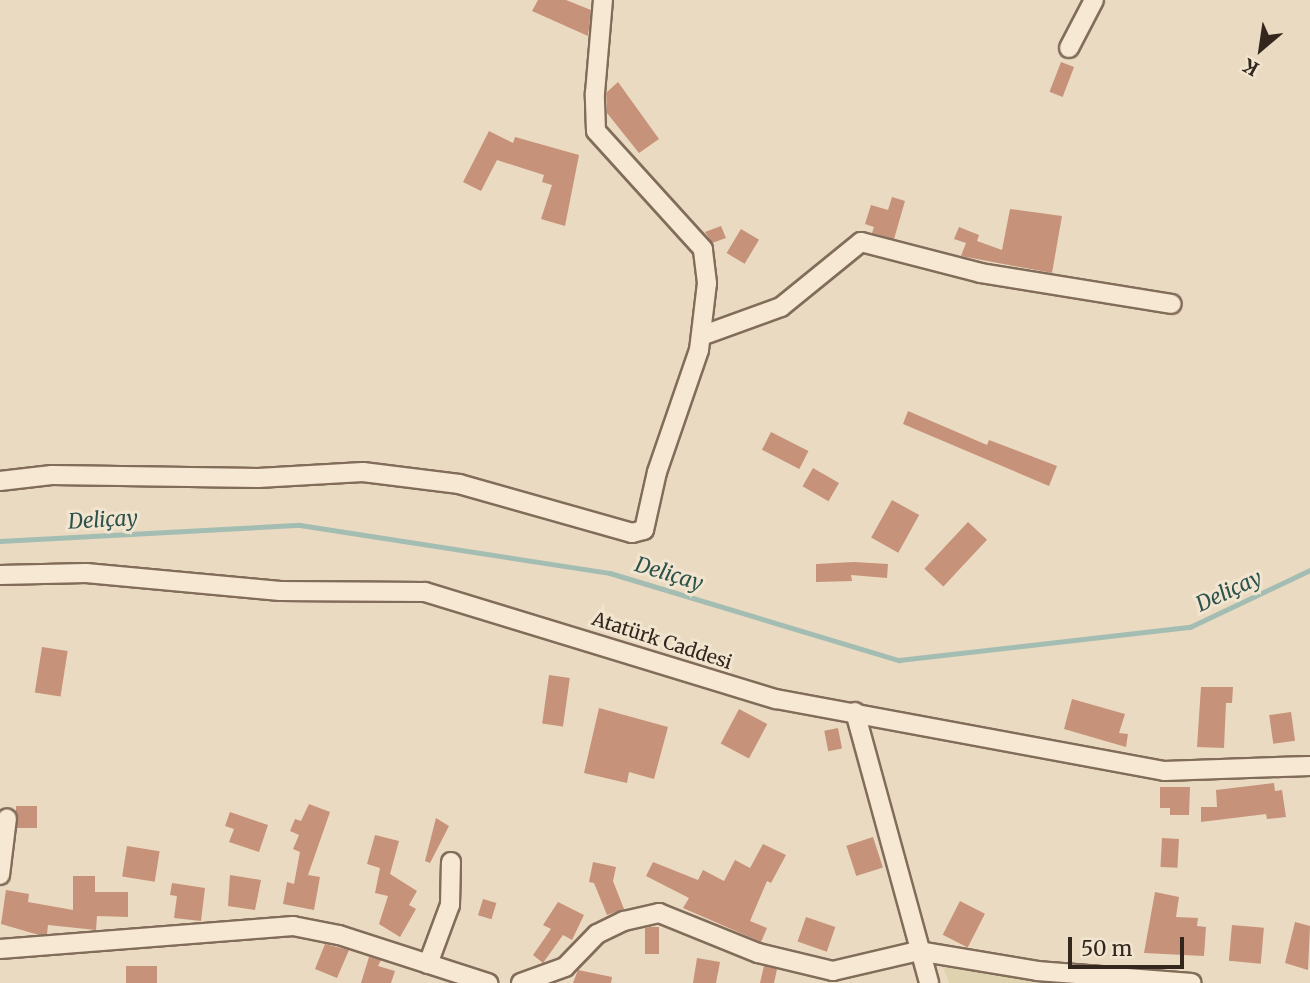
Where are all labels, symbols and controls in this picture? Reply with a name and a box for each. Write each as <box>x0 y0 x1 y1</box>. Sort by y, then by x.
north arrow <box>1226 14 1296 84</box>
text: K <box>1239 53 1263 81</box>
water label: Deliçay <box>67 506 139 534</box>
water label: Deliçay <box>632 552 706 596</box>
water label: Deliçay <box>1192 565 1266 617</box>
street label: Atatürk Caddesi <box>589 608 735 674</box>
scale bar <box>1072 923 1188 967</box>
text: 50 m <box>1081 935 1132 962</box>

